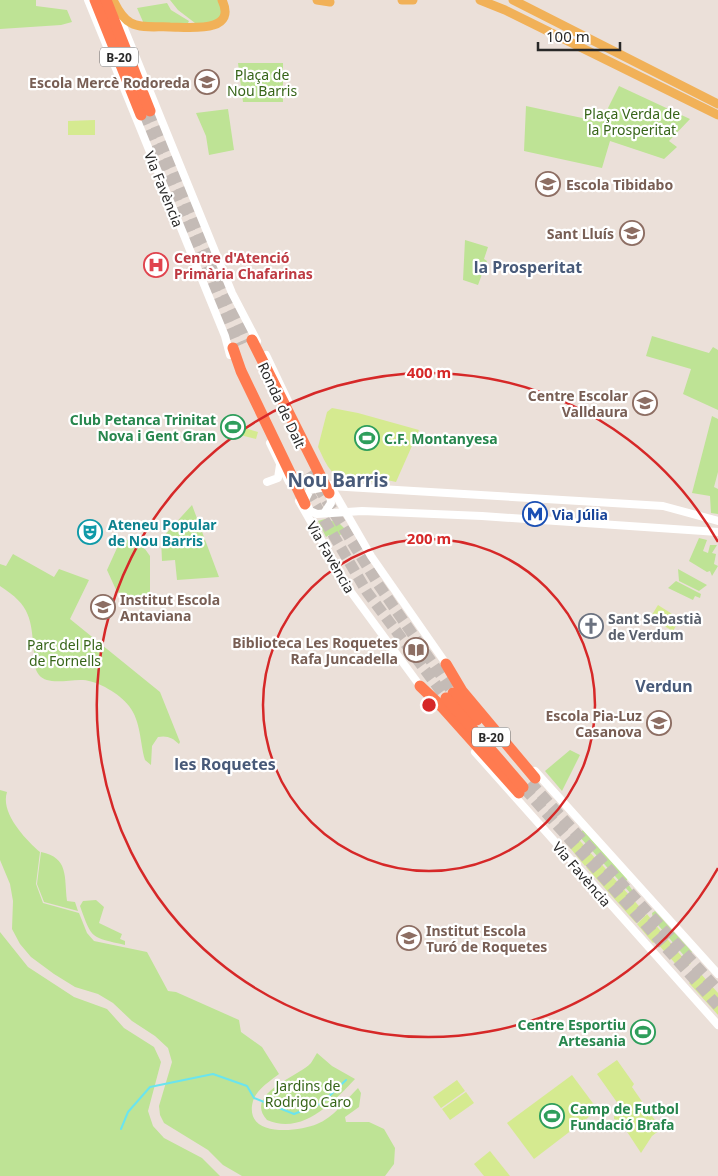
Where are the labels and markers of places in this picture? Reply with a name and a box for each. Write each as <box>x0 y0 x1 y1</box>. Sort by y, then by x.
school or university icon: Escola Mercè Rodoreda <box>194 69 220 95</box>
place label: Escola Mercè Rodoreda <box>29 73 190 92</box>
school or university icon: Escola Tibidabo <box>535 171 561 197</box>
place label: Escola Tibidabo <box>566 175 673 194</box>
school or university icon: Sant Lluís <box>619 220 645 246</box>
place label: Sant Lluís <box>547 224 614 243</box>
place label: Centre d'Atenció Primària Chafarinas <box>174 248 313 283</box>
hospital icon: Centre d'Atenció Primària Chafarinas <box>143 252 169 278</box>
place label: Centre Escolar Valldaura <box>528 386 629 421</box>
school or university icon: Centre Escolar Valldaura <box>632 390 658 416</box>
place label: Club Petanca Trinitat Nova i Gent Gran <box>70 410 216 445</box>
sports icon: Club Petanca Trinitat Nova i Gent Gran <box>220 414 246 440</box>
sports icon: C.F. Montanyesa <box>354 425 380 451</box>
place label: C.F. Montanyesa <box>384 429 498 448</box>
metro station icon: Via Júlia <box>522 501 548 527</box>
place label: Via Júlia <box>552 505 608 524</box>
place label: Ateneu Popular de Nou Barris <box>108 515 217 550</box>
theatre icon: Ateneu Popular de Nou Barris <box>77 519 103 545</box>
place label: Institut Escola Antaviana <box>120 590 220 625</box>
school or university icon: Institut Escola Antaviana <box>90 594 116 620</box>
place label: Sant Sebastià de Verdum <box>608 609 702 644</box>
church icon: Sant Sebastià de Verdum <box>578 613 604 639</box>
place label: Biblioteca Les Roquetes Rafa Juncadella <box>232 633 398 668</box>
library icon: Biblioteca Les Roquetes Rafa Juncadella <box>403 637 429 663</box>
centre of rings <box>420 696 438 714</box>
place label: Escola Pia-Luz Casanova <box>545 706 642 741</box>
school or university icon: Escola Pia-Luz Casanova <box>646 710 672 736</box>
place label: Institut Escola Turó de Roquetes <box>426 921 547 956</box>
school or university icon: Institut Escola Turó de Roquetes <box>396 925 422 951</box>
place label: Centre Esportiu Artesania <box>517 1015 626 1050</box>
sports icon: Centre Esportiu Artesania <box>630 1019 656 1045</box>
place label: Camp de Futbol Fundació Brafa <box>570 1099 679 1134</box>
sports icon: Camp de Futbol Fundació Brafa <box>539 1103 565 1129</box>

